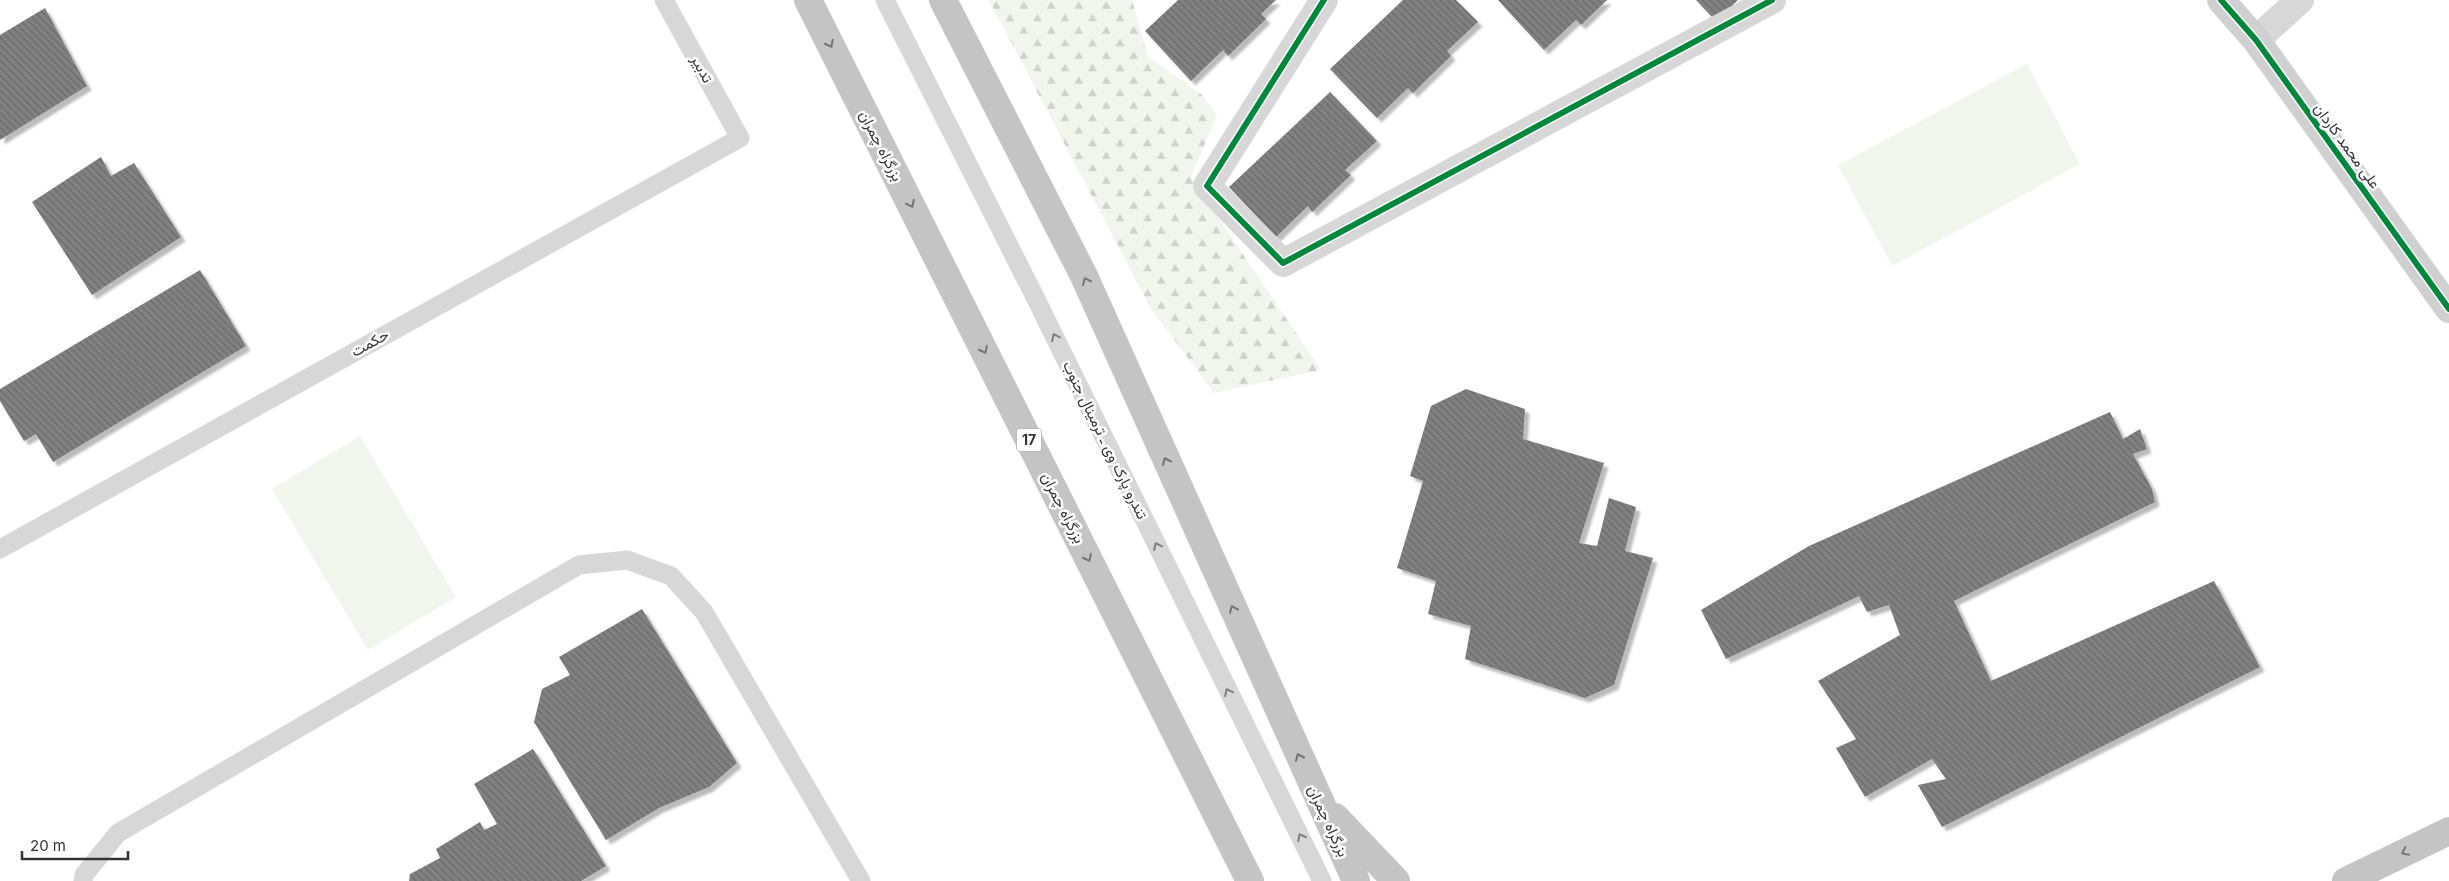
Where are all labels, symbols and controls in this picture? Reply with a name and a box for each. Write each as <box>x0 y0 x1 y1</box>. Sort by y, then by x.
one-way arrow <box>824 38 834 47</box>
street label: تدبیر <box>687 51 718 86</box>
street label: علی محمد کاردان <box>2309 99 2385 193</box>
street label: بزرگراه چمران <box>855 107 907 185</box>
one-way arrow <box>905 199 915 208</box>
one-way arrow <box>1082 277 1092 286</box>
street label: حکمت <box>348 324 392 361</box>
one-way arrow <box>1051 333 1061 342</box>
one-way arrow <box>978 345 988 354</box>
street label: تندرو پارک وی ـ ترمینال جنوب <box>1058 358 1152 522</box>
road number: 17 <box>1016 428 1042 452</box>
one-way arrow <box>1162 457 1173 466</box>
street label: بزرگراه چمران <box>1037 469 1089 547</box>
one-way arrow <box>1153 542 1163 551</box>
one-way arrow <box>1082 552 1092 561</box>
one-way arrow <box>1228 605 1239 614</box>
one-way arrow <box>1224 688 1234 697</box>
one-way arrow <box>1295 753 1306 762</box>
street label: بزرگراه چمران <box>1303 782 1353 860</box>
scale bar <box>22 828 129 860</box>
one-way arrow <box>1297 834 1307 843</box>
text: 20 m <box>30 836 66 855</box>
one-way arrow <box>2401 846 2410 856</box>

